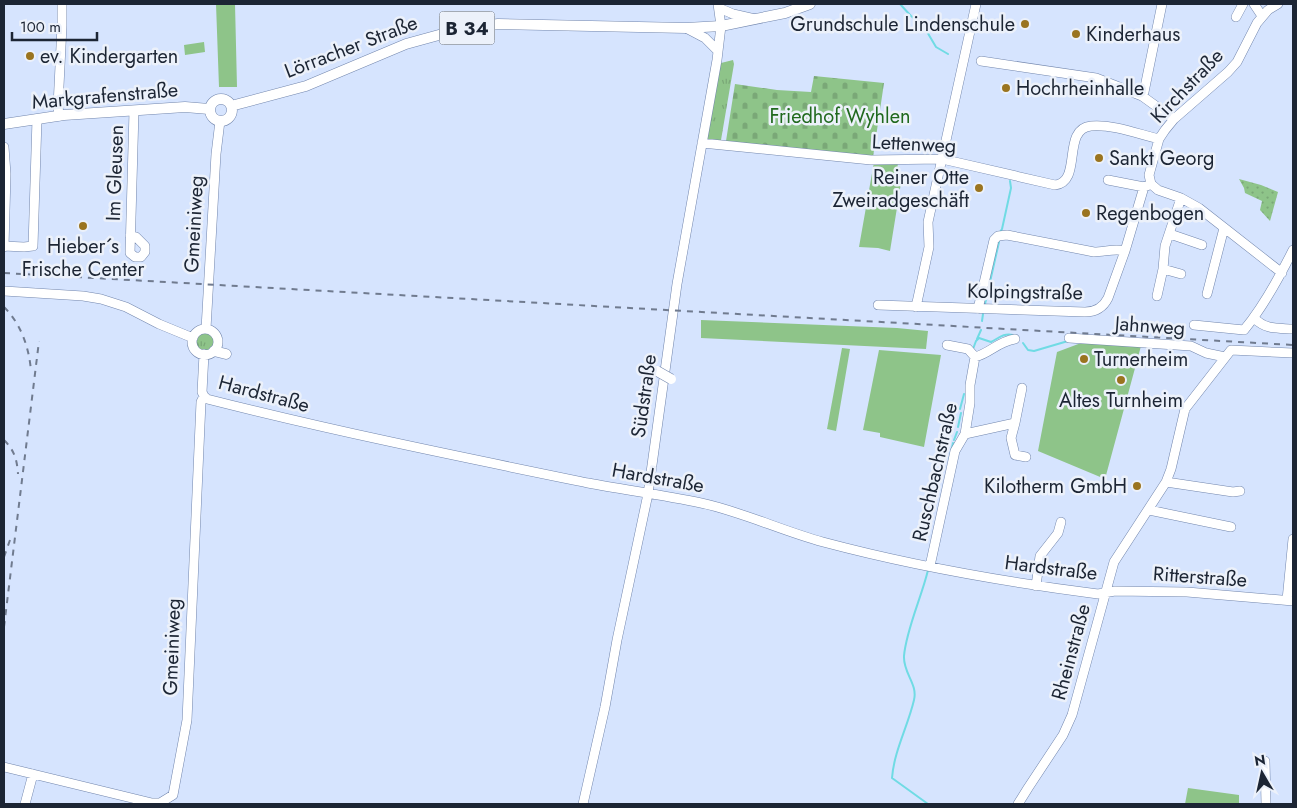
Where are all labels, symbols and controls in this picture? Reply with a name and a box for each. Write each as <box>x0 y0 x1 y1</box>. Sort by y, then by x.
street label: Lörracher Straße <box>280 8 422 86</box>
scale bar <box>12 10 98 42</box>
place label: Grundschule Lindenschule <box>790 10 1015 39</box>
road number: B 34 <box>440 12 494 44</box>
text: 100 m <box>20 16 61 38</box>
marker: Grundschule Lindenschule <box>1019 18 1031 30</box>
place label: Kinderhaus <box>1086 20 1180 49</box>
marker: Kinderhaus <box>1070 28 1082 40</box>
place label: ev. Kindergarten <box>40 42 178 71</box>
street label: Kirchstraße <box>1144 42 1230 130</box>
marker: ev. Kindergarten <box>24 50 36 62</box>
place label: Hochrheinhalle <box>1016 74 1144 103</box>
street label: Markgrafenstraße <box>31 75 179 117</box>
marker: Hochrheinhalle <box>1000 82 1012 94</box>
park label: Friedhof Wyhlen <box>770 102 911 131</box>
street label: Im Gleusen <box>99 124 131 222</box>
street label: Lettenweg <box>871 127 957 161</box>
place label: Sankt Georg <box>1109 144 1214 173</box>
marker: Sankt Georg <box>1093 152 1105 164</box>
place label: Reiner Otte Zweiradgeschäft <box>832 163 969 215</box>
street label: Gmeiniweg <box>177 175 211 273</box>
marker: Reiner Otte Zweiradgeschäft <box>973 182 985 194</box>
place label: Regenbogen <box>1096 199 1204 228</box>
marker: Regenbogen <box>1080 207 1092 219</box>
marker: Hieber´s Frische Center <box>77 220 89 232</box>
place label: Hieber´s Frische Center <box>22 232 144 284</box>
street label: Kolpingstraße <box>967 276 1083 308</box>
street label: Jahnweg <box>1111 309 1186 343</box>
place label: Turnerheim <box>1094 345 1188 374</box>
street label: Südstraße <box>624 352 664 440</box>
marker: Turnerheim <box>1078 353 1090 365</box>
street label: Hardstraße <box>215 368 313 420</box>
marker: Altes Turnheim <box>1115 374 1127 386</box>
place label: Altes Turnheim <box>1059 386 1183 415</box>
street label: Ruschbachstraße <box>905 400 965 544</box>
street label: Hardstraße <box>610 456 706 500</box>
place label: Kilotherm GmbH <box>984 472 1127 501</box>
marker: Kilotherm GmbH <box>1131 480 1143 492</box>
street label: Hardstraße <box>1003 548 1099 588</box>
street label: Ritterstraße <box>1152 559 1248 595</box>
street label: Gmeiniweg <box>156 598 188 696</box>
street label: Rheinstraße <box>1044 601 1098 703</box>
north arrow <box>1237 748 1287 798</box>
text: N <box>1253 749 1267 771</box>

